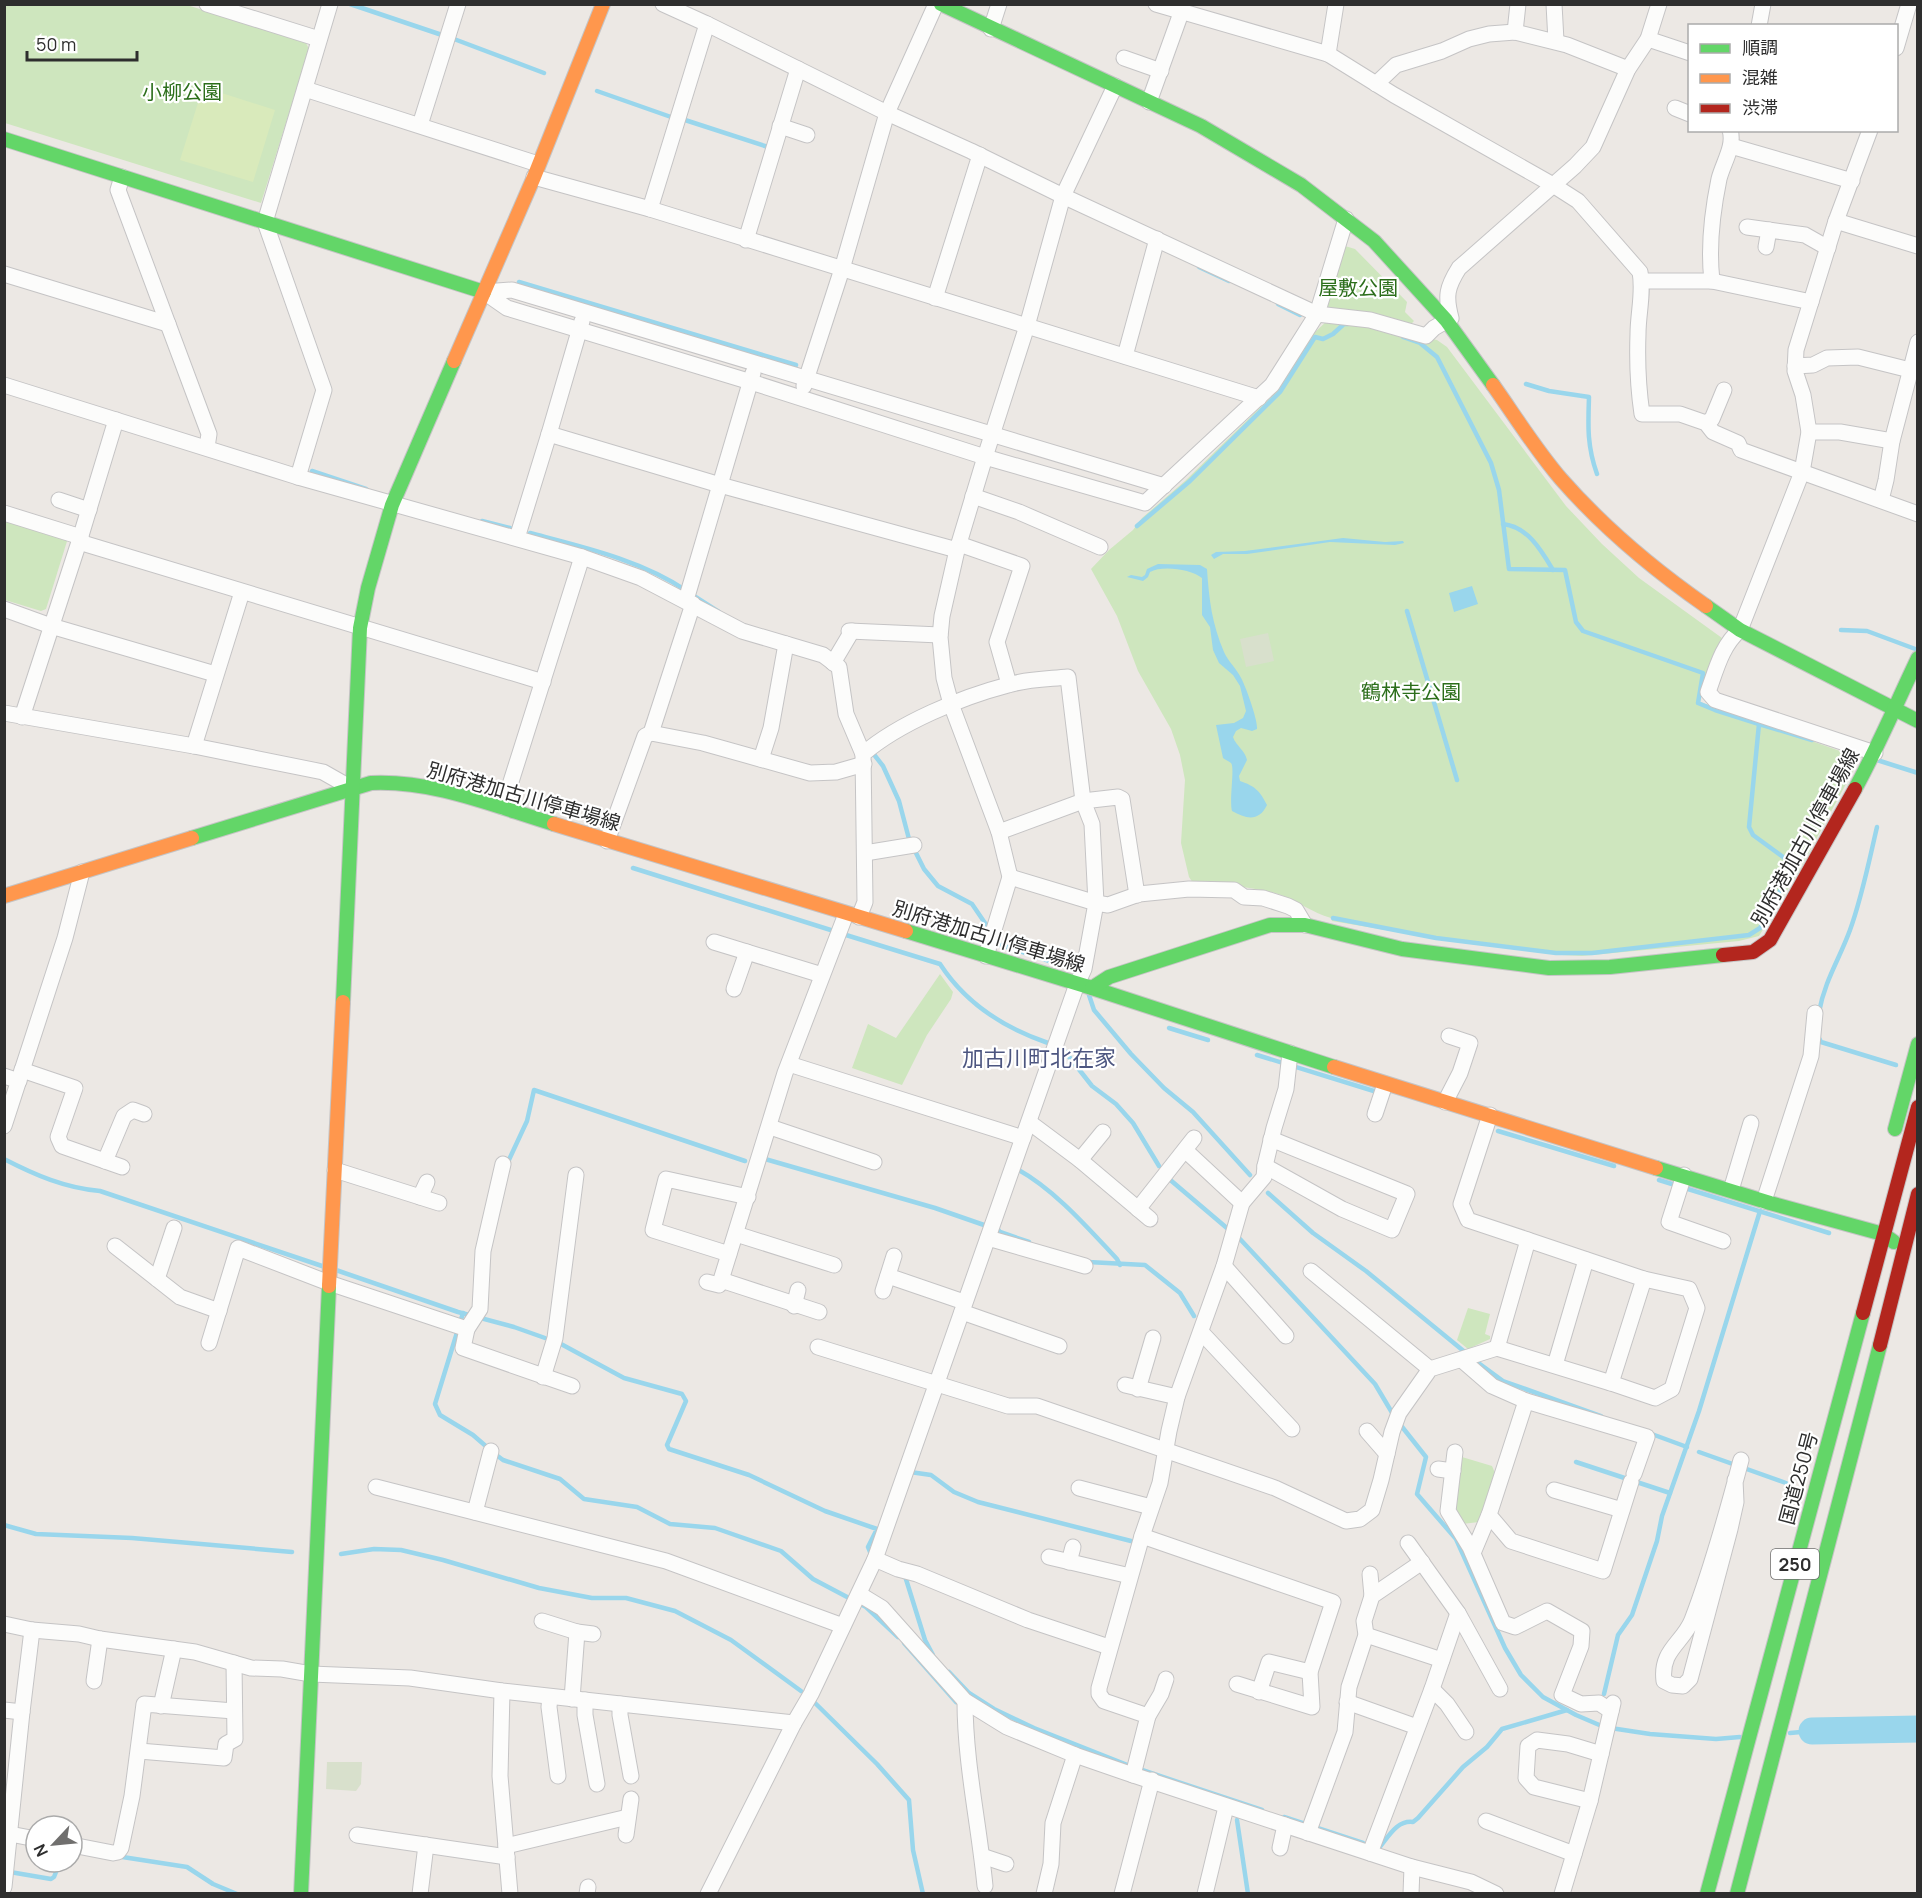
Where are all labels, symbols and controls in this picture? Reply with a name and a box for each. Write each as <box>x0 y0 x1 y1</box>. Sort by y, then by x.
scale bar <box>27 24 136 62</box>
legend <box>1688 24 1898 132</box>
text: 50 m <box>36 32 76 56</box>
text: 順調 <box>1742 35 1778 59</box>
text: 混雑 <box>1742 65 1778 89</box>
park label: 小柳公園 <box>142 78 222 105</box>
text: 渋滞 <box>1742 95 1778 119</box>
park label: 屋敷公園 <box>1318 274 1398 301</box>
park label: 鶴林寺公園 <box>1361 678 1461 705</box>
street label: 別府港加古川停車場線 <box>1745 743 1865 931</box>
street label: 別府港加古川停車場線 <box>424 755 624 837</box>
street label: 別府港加古川停車場線 <box>889 894 1089 978</box>
district label: 加古川町北在家 <box>962 1043 1116 1073</box>
street label: 国道250号 <box>1773 1429 1823 1527</box>
road number: 250 <box>1771 1549 1819 1579</box>
north arrow <box>24 1814 84 1874</box>
text: N <box>28 1841 53 1861</box>

